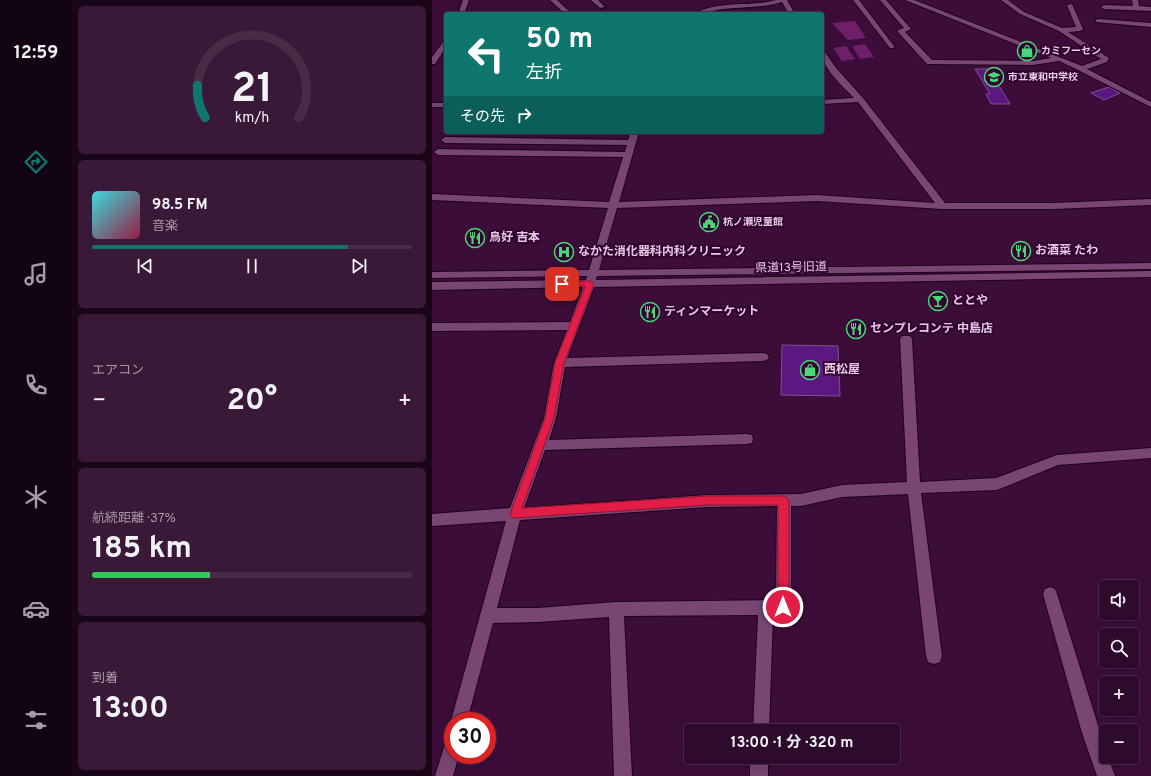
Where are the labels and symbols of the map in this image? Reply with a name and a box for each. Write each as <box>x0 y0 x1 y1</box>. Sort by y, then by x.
shop icon: カミフーセン <box>1016 40 1038 62</box>
place label: カミフーセン <box>1041 45 1101 58</box>
school or university icon: 市立東和中学校 <box>983 66 1005 88</box>
place label: 市立東和中学校 <box>1008 71 1078 84</box>
public building icon: 杭ノ瀬児童館 <box>698 211 720 233</box>
place label: 杭ノ瀬児童館 <box>723 216 783 229</box>
restaurant icon: 鳥好 吉本 <box>464 227 486 249</box>
place label: 鳥好 吉本 <box>489 230 540 246</box>
restaurant icon: お酒菜 たわ <box>1010 240 1032 262</box>
hospital icon: なかた消化器科内科クリニック <box>553 241 575 263</box>
place label: お酒菜 たわ <box>1035 243 1098 259</box>
place label: なかた消化器科内科クリニック <box>578 244 746 260</box>
street label: 県道13号旧道 <box>755 259 827 277</box>
pin <box>545 267 579 301</box>
bar icon: ととや <box>927 290 949 312</box>
place label: ととや <box>952 293 988 309</box>
restaurant icon: ティンマーケット <box>639 301 661 323</box>
place label: ティンマーケット <box>664 304 759 320</box>
restaurant icon: センプレコンテ 中島店 <box>845 318 867 340</box>
place label: センプレコンテ 中島店 <box>870 321 993 337</box>
shop icon: 西松屋 <box>799 359 821 381</box>
place label: 西松屋 <box>824 362 860 378</box>
position arrow <box>762 586 804 628</box>
speed limit sign: 30 <box>444 712 496 764</box>

